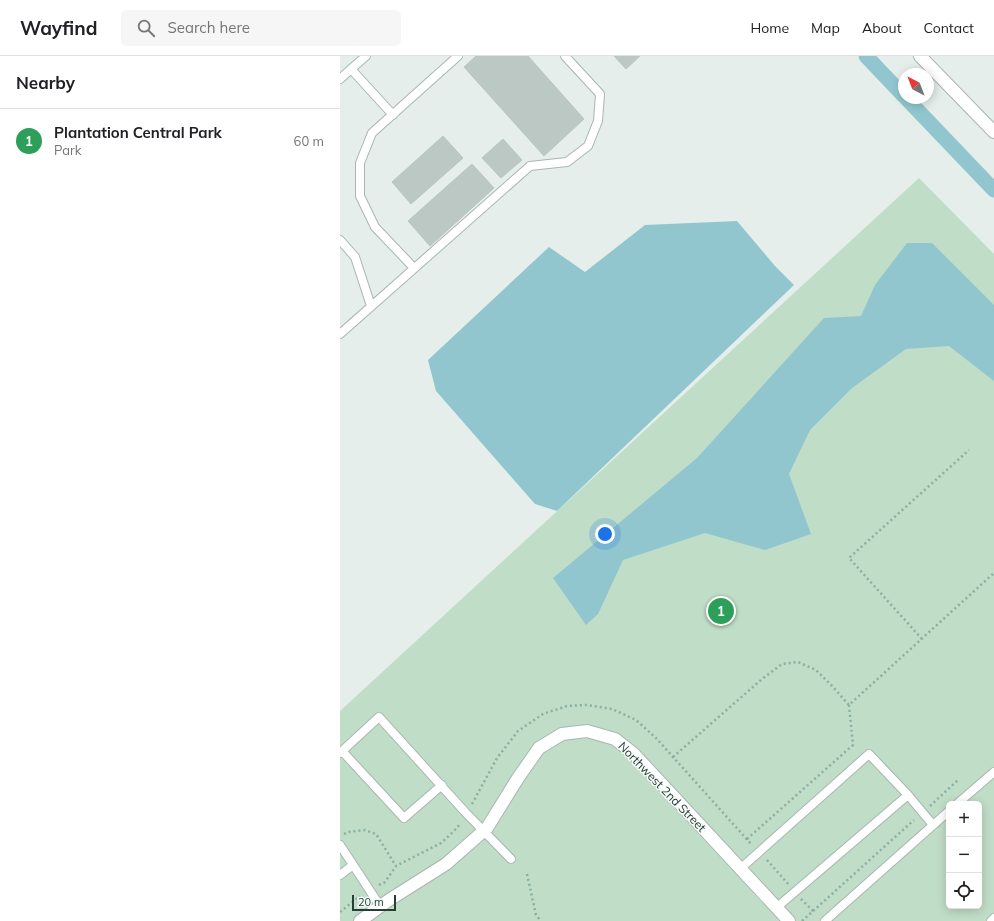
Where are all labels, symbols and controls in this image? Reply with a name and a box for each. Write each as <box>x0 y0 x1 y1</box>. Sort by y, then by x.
search box <box>121 10 401 46</box>
text: Wayfind <box>20 16 97 40</box>
icon: search <box>135 17 157 39</box>
text: Search here <box>167 18 250 37</box>
text: Home <box>750 19 789 37</box>
text: Map <box>811 19 840 37</box>
text: About <box>862 19 902 37</box>
text: Contact <box>924 19 974 37</box>
north arrow <box>898 68 934 104</box>
text: Nearby <box>16 72 75 93</box>
text: Plantation Central Park <box>54 123 222 142</box>
text: 1 <box>25 133 33 149</box>
text: 60 m <box>294 133 324 149</box>
text: Park <box>54 142 81 158</box>
your location <box>595 524 615 544</box>
pin: 1 <box>708 596 734 626</box>
street label: Northwest 2nd Street <box>615 738 709 835</box>
map controls <box>946 801 982 909</box>
button: + <box>946 801 982 837</box>
button: − <box>946 837 982 873</box>
button: locate <box>946 873 982 909</box>
scale bar <box>352 893 396 912</box>
text: 20 m <box>358 895 384 909</box>

